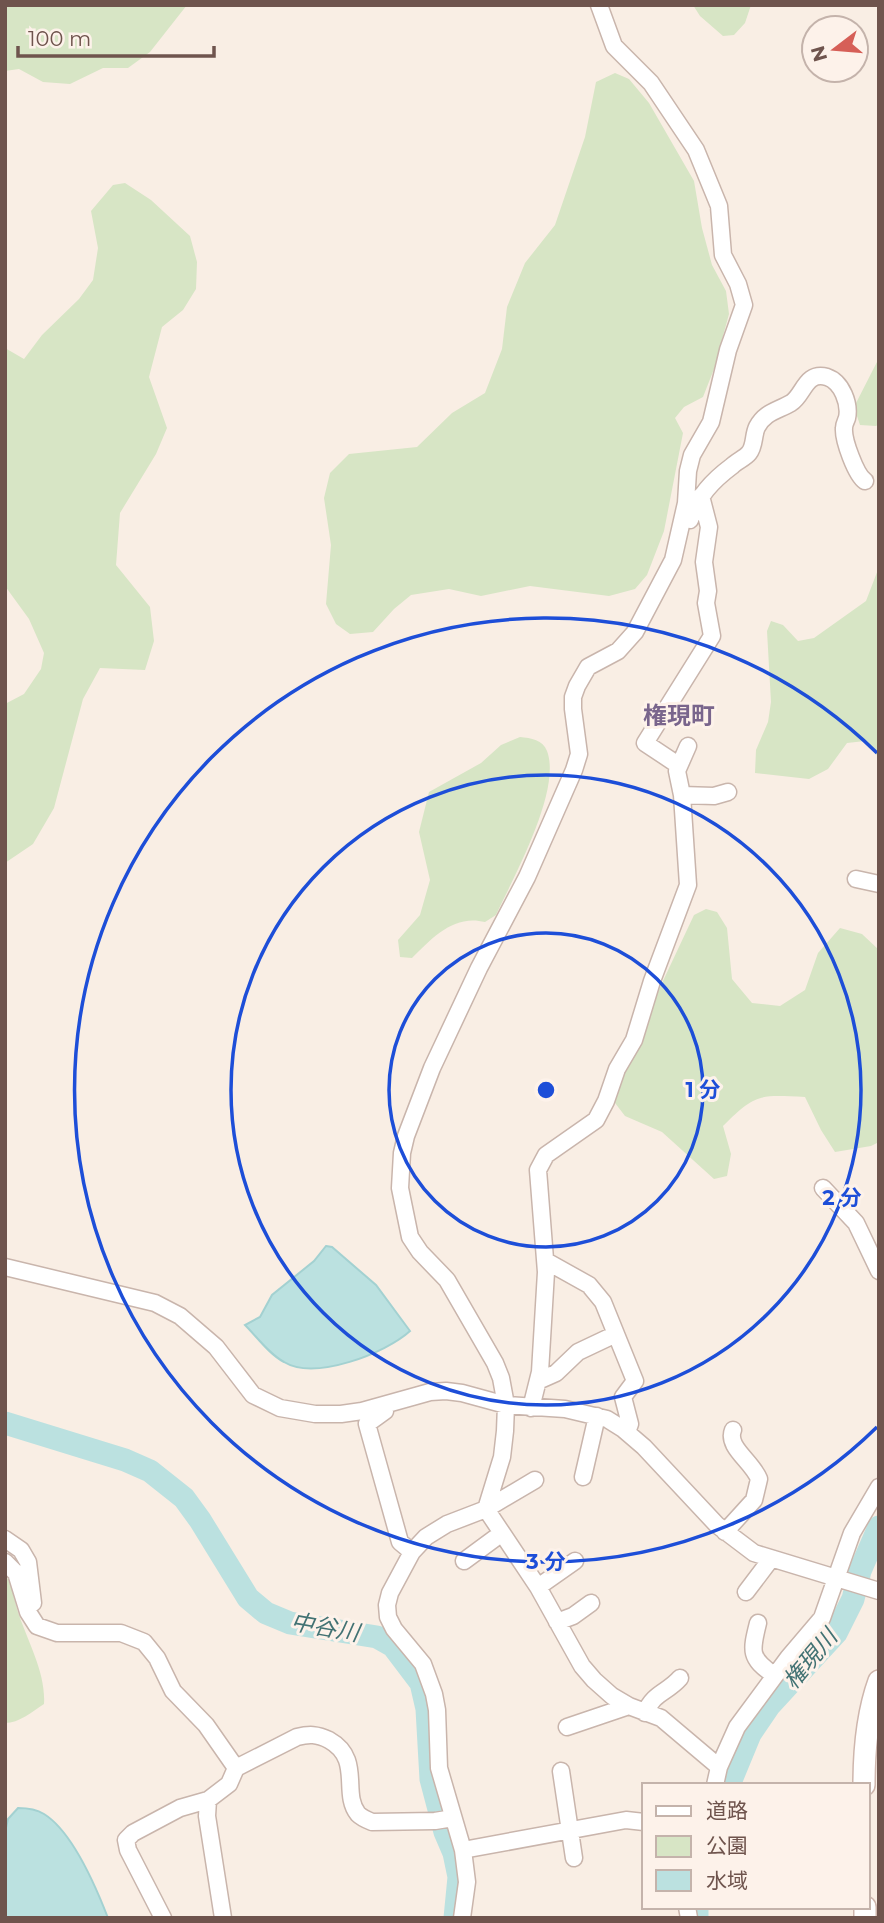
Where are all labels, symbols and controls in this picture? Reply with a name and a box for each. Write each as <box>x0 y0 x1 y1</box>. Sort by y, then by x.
scale bar <box>18 14 214 58</box>
north arrow <box>800 14 870 84</box>
text: 100 m <box>28 26 91 51</box>
text: N <box>806 43 832 64</box>
district label: 権現町 <box>643 701 715 730</box>
text: 1 分 <box>685 1077 721 1102</box>
centre of rings <box>534 1078 558 1102</box>
text: 2 分 <box>822 1185 862 1210</box>
text: 3 分 <box>525 1549 566 1574</box>
water label: 中谷川 <box>289 1607 364 1647</box>
water label: 権現川 <box>777 1621 845 1694</box>
legend <box>642 1783 870 1909</box>
text: 道路 <box>706 1798 748 1823</box>
text: 公園 <box>706 1833 748 1858</box>
text: 水域 <box>706 1868 748 1893</box>

